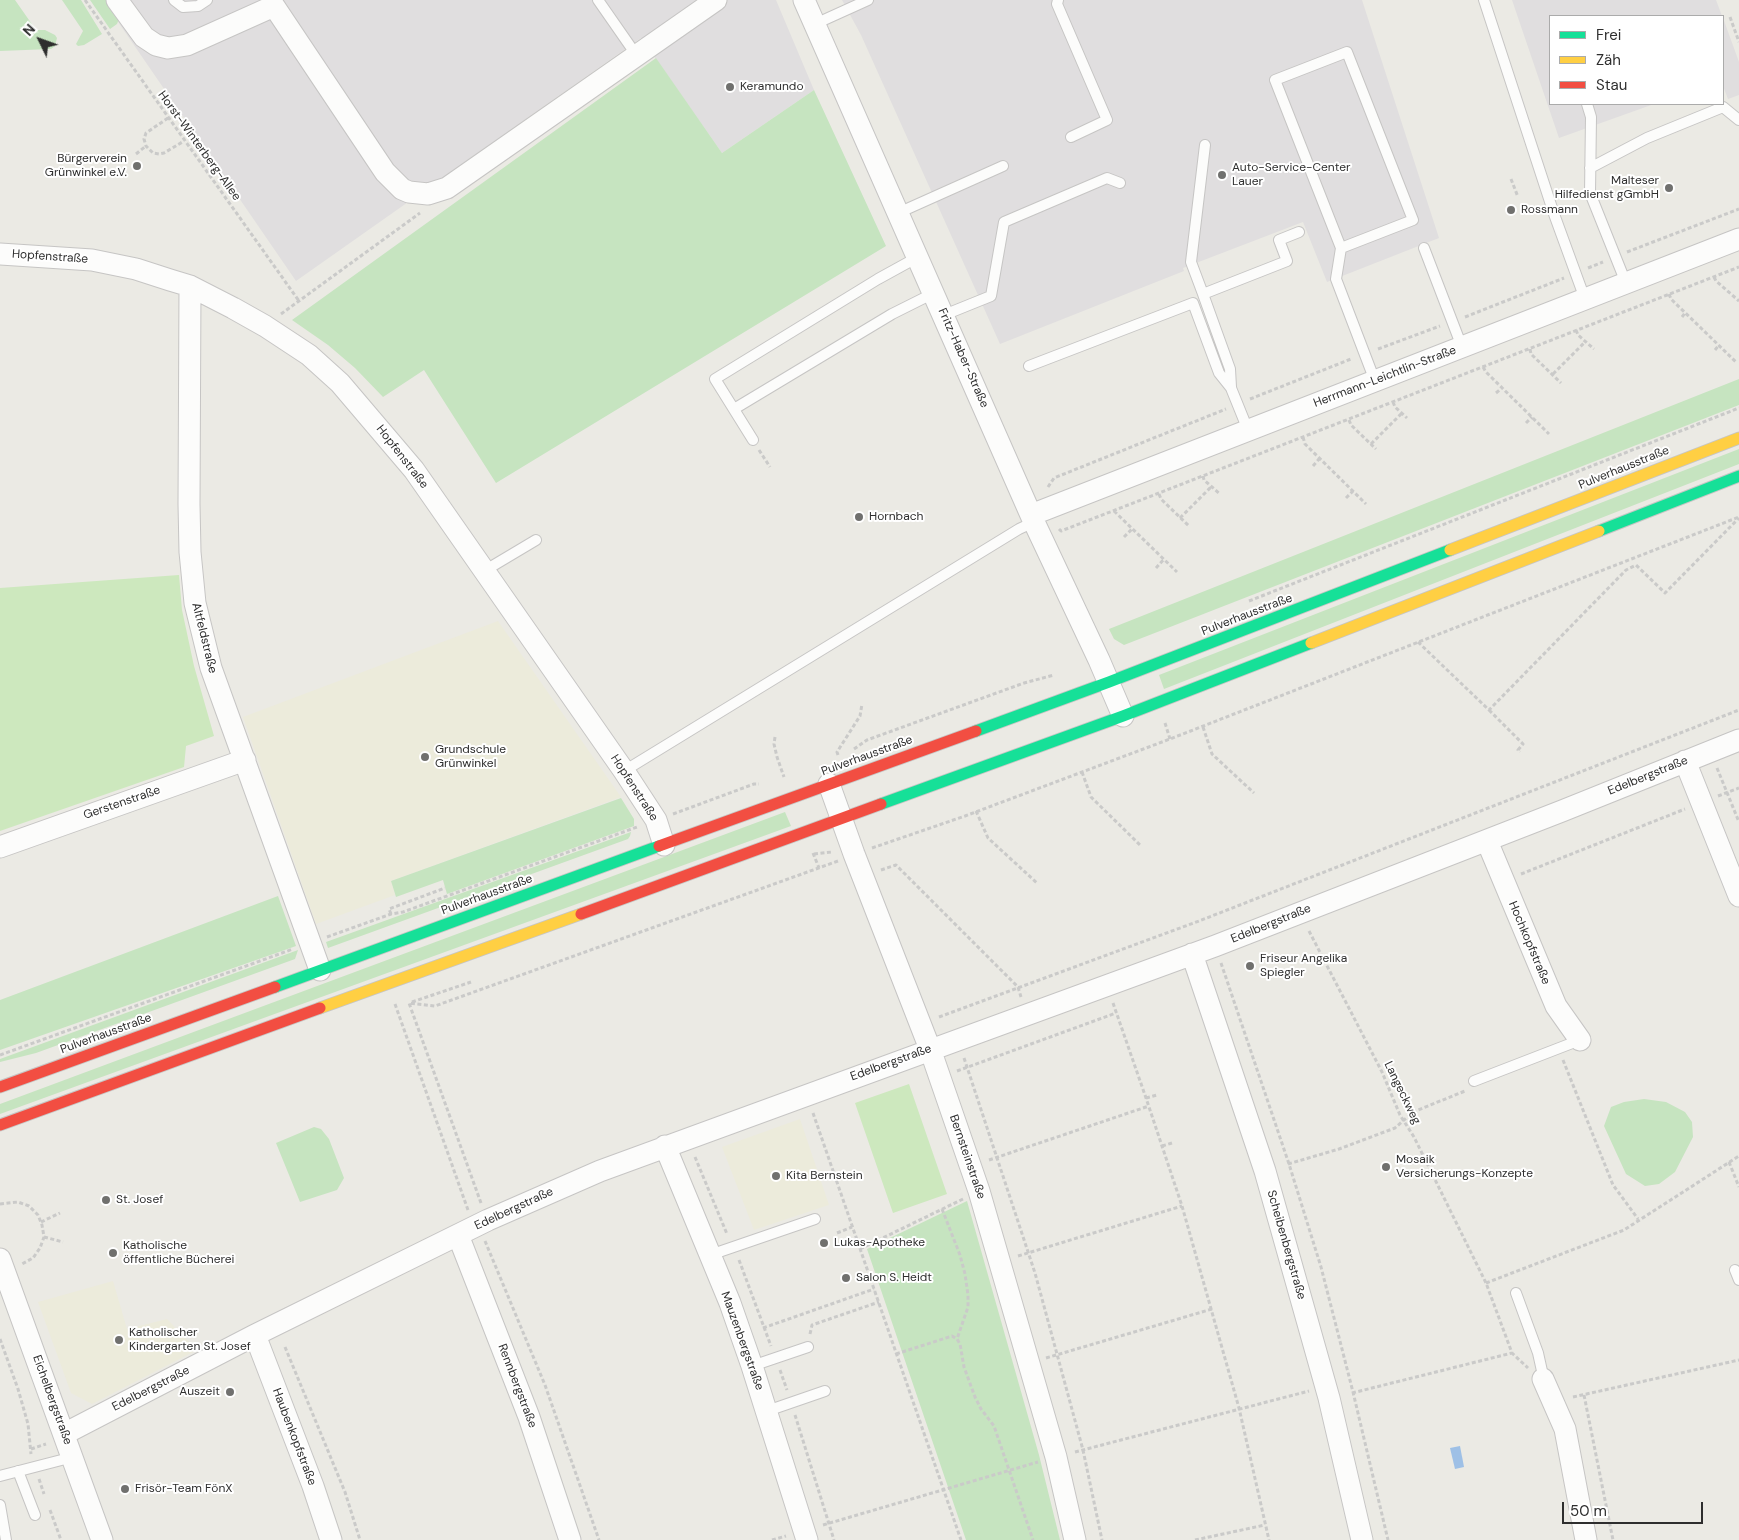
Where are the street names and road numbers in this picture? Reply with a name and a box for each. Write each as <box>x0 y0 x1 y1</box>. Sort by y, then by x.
street label: Horst-Winterberg-Allee <box>154 88 244 204</box>
street label: Hopfenstraße <box>11 247 89 267</box>
street label: Fritz-Haber-Straße <box>935 306 991 410</box>
street label: Herrmann-Leichtlin-Straße <box>1312 343 1458 411</box>
street label: Hopfenstraße <box>373 422 431 492</box>
street label: Pulverhausstraße <box>1577 443 1671 493</box>
street label: Pulverhausstraße <box>1200 591 1294 639</box>
street label: Altfeldstraße <box>188 601 220 675</box>
street label: Pulverhausstraße <box>819 733 915 779</box>
street label: Hopfenstraße <box>607 752 661 824</box>
street label: Edelbergstraße <box>1606 753 1690 799</box>
street label: Gerstenstraße <box>82 783 162 823</box>
street label: Pulverhausstraße <box>439 872 535 918</box>
street label: Hochkopfstraße <box>1505 899 1553 987</box>
street label: Edelbergstraße <box>1229 901 1313 947</box>
street label: Pulverhausstraße <box>58 1011 154 1057</box>
street label: Edelbergstraße <box>849 1042 933 1084</box>
street label: Langeckweg <box>1381 1059 1423 1127</box>
street label: Bernsteinstraße <box>946 1113 988 1201</box>
street label: Edelbergstraße <box>472 1184 556 1234</box>
street label: Scheibenbergstraße <box>1264 1189 1308 1301</box>
street label: Mauzenbergstraße <box>717 1290 767 1392</box>
street label: Rennbergstraße <box>494 1342 540 1430</box>
street label: Eichelbergstraße <box>29 1353 75 1447</box>
street label: Edelbergstraße <box>110 1363 192 1415</box>
street label: Haubenkopfstraße <box>269 1386 319 1488</box>

